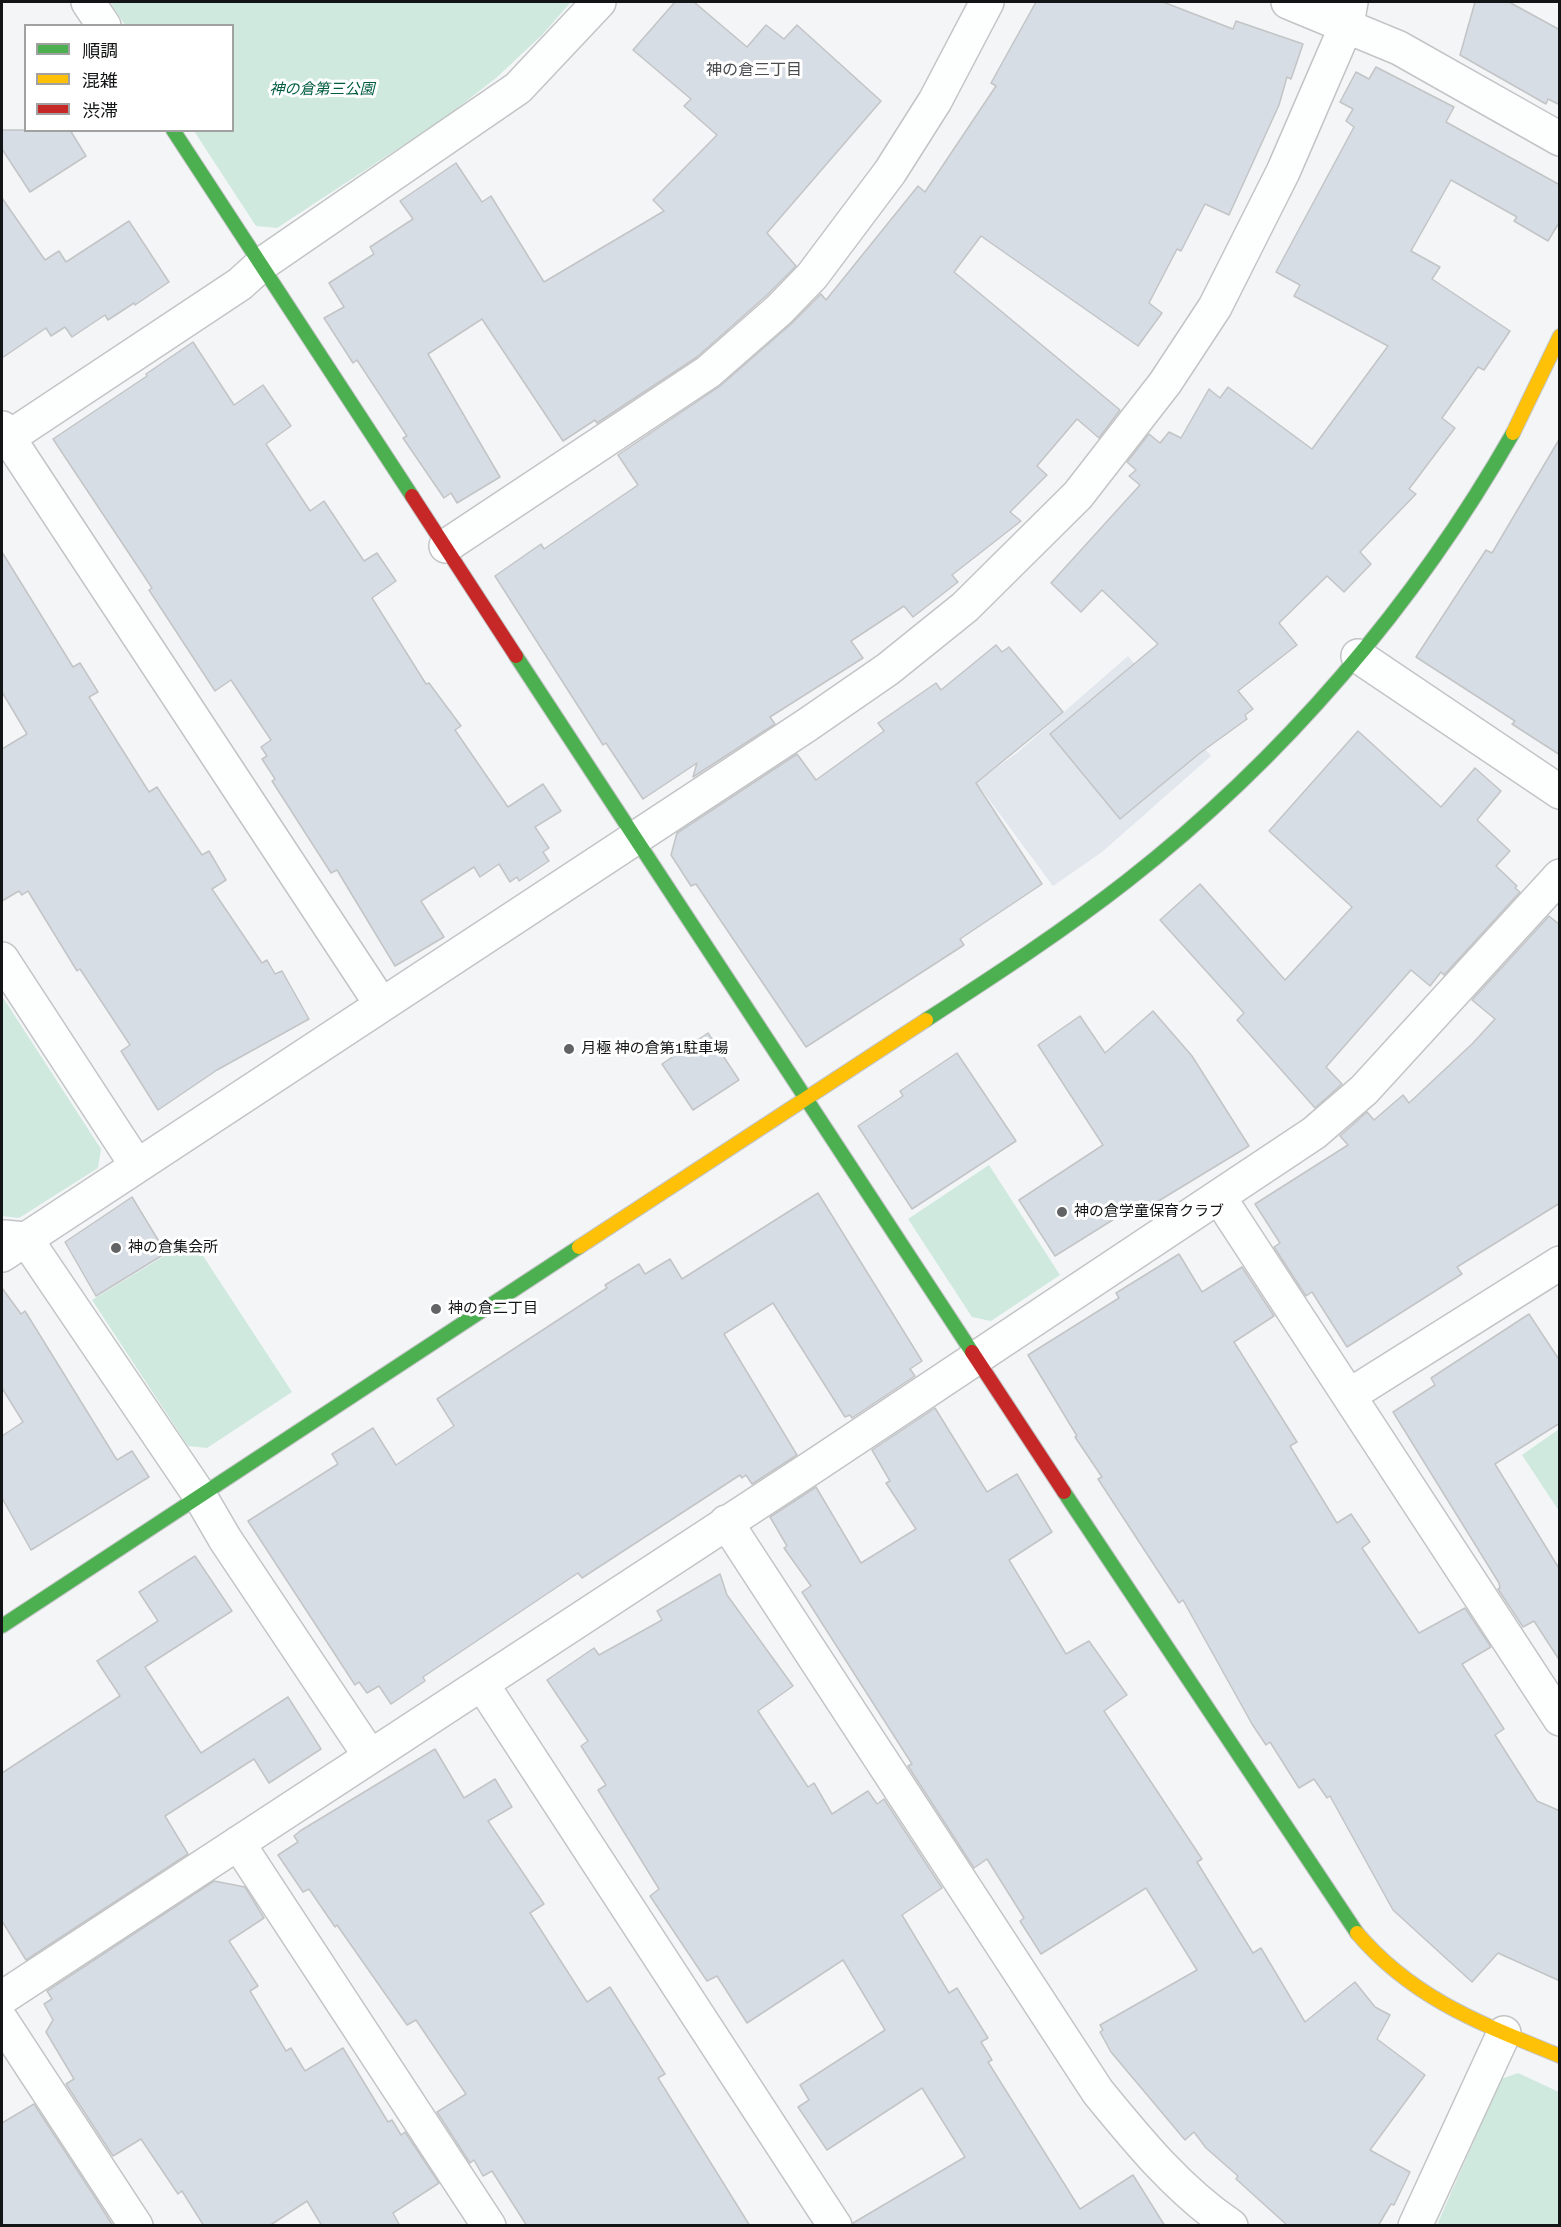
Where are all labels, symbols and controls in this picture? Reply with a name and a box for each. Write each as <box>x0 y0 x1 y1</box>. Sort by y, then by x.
legend <box>24 24 234 132</box>
text: 順調 <box>82 40 118 61</box>
district label: 神の倉三丁目 <box>706 60 802 80</box>
text: 混雑 <box>82 70 118 91</box>
park label: 神の倉第三公園 <box>270 81 374 99</box>
text: 渋滞 <box>82 100 118 121</box>
place label: 月極 神の倉第1駐車場 <box>581 1040 728 1058</box>
marker: 月極 神の倉第1駐車場 <box>562 1042 576 1056</box>
place label: 神の倉学童保育クラブ <box>1074 1203 1224 1221</box>
marker: 神の倉学童保育クラブ <box>1055 1205 1069 1219</box>
place label: 神の倉集会所 <box>128 1239 218 1257</box>
marker: 神の倉集会所 <box>109 1241 123 1255</box>
place label: 神の倉二丁目 <box>448 1300 538 1318</box>
marker: 神の倉二丁目 <box>429 1302 443 1316</box>

